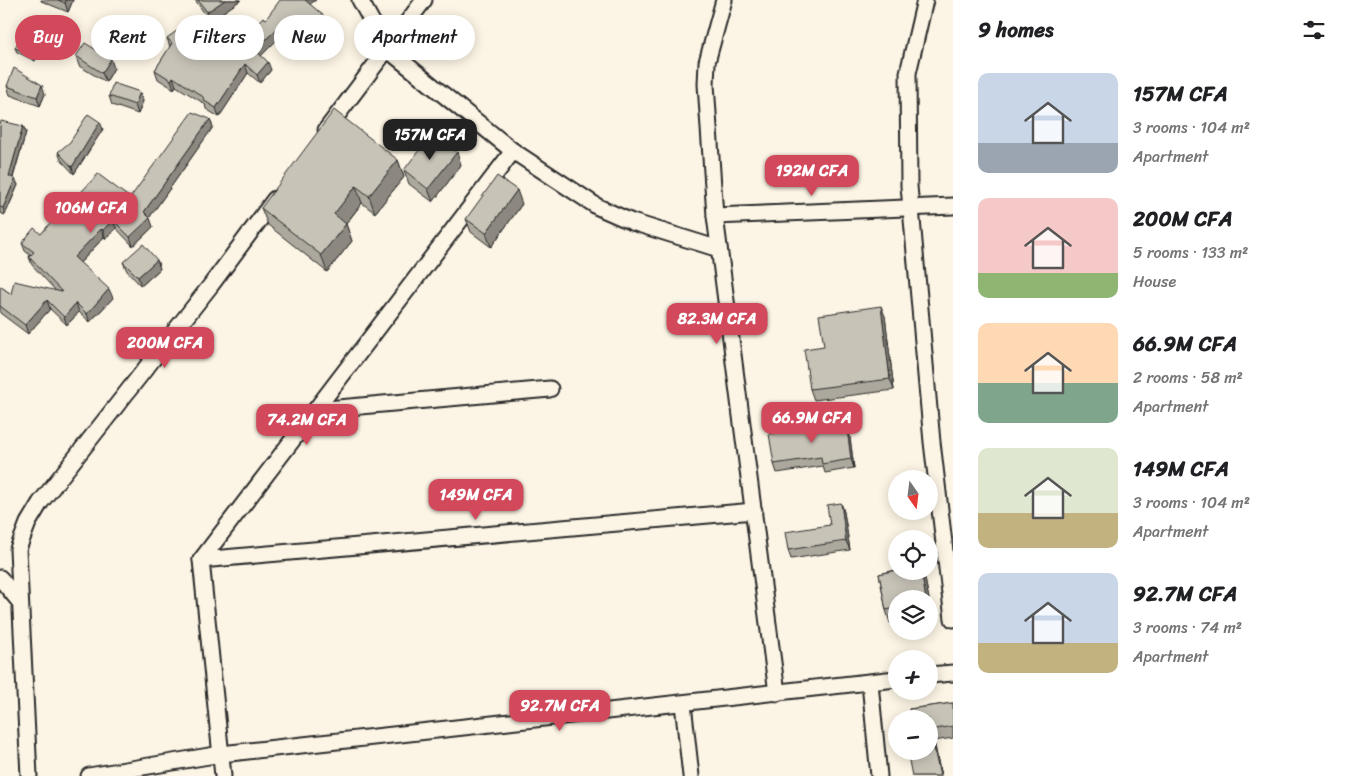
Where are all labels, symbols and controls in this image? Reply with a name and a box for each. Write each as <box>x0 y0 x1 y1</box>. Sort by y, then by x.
text: 9 homes <box>978 11 1054 49</box>
chip: Buy <box>15 15 81 60</box>
chip: Rent <box>91 15 165 60</box>
chip: Filters <box>175 15 264 60</box>
chip: New <box>274 15 344 60</box>
chip: Apartment <box>354 15 475 60</box>
icon: filters <box>1300 16 1328 44</box>
text: 157M CFA <box>1133 75 1228 113</box>
icon: home <box>1018 93 1078 153</box>
text: 3 rooms · 104 m² <box>1133 113 1250 142</box>
pin: 157M CFA <box>378 119 482 161</box>
text: 157M CFA <box>394 120 466 149</box>
text: Apartment <box>1133 142 1209 171</box>
pin: 192M CFA <box>760 154 864 197</box>
text: 192M CFA <box>776 156 848 185</box>
pin: 106M CFA <box>39 192 143 234</box>
text: 106M CFA <box>55 193 127 222</box>
text: 200M CFA <box>1133 200 1233 238</box>
icon: home <box>1018 218 1078 278</box>
text: 5 rooms · 133 m² <box>1133 238 1248 267</box>
text: House <box>1133 267 1176 296</box>
pin: 82.3M CFA <box>660 302 774 345</box>
text: 82.3M CFA <box>678 304 756 333</box>
text: 66.9M CFA <box>1133 325 1237 363</box>
pin: 200M CFA <box>113 326 217 369</box>
text: 200M CFA <box>127 328 203 357</box>
icon: home <box>1018 343 1078 403</box>
text: 2 rooms · 58 m² <box>1133 363 1243 392</box>
text: Apartment <box>1133 392 1209 421</box>
pin: 66.9M CFA <box>755 402 869 444</box>
text: 66.9M CFA <box>772 403 852 432</box>
pin: 74.2M CFA <box>250 404 364 446</box>
text: 74.2M CFA <box>267 405 347 434</box>
text: 149M CFA <box>1133 450 1229 488</box>
icon: home <box>1018 468 1078 528</box>
north arrow <box>888 470 938 520</box>
map controls <box>888 470 938 760</box>
pin: 149M CFA <box>424 478 528 521</box>
text: 149M CFA <box>439 480 513 509</box>
text: 3 rooms · 104 m² <box>1133 488 1250 517</box>
text: Apartment <box>1133 517 1209 546</box>
button: locate <box>888 530 938 580</box>
text: 92.7M CFA <box>1133 575 1237 613</box>
button: layers <box>888 590 938 640</box>
icon: home <box>1018 593 1078 653</box>
text: 3 rooms · 74 m² <box>1133 613 1242 642</box>
text: Apartment <box>1133 642 1209 671</box>
button: + <box>888 650 938 700</box>
pin: 92.7M CFA <box>503 690 617 732</box>
text: 92.7M CFA <box>520 691 600 720</box>
button: − <box>888 710 938 760</box>

